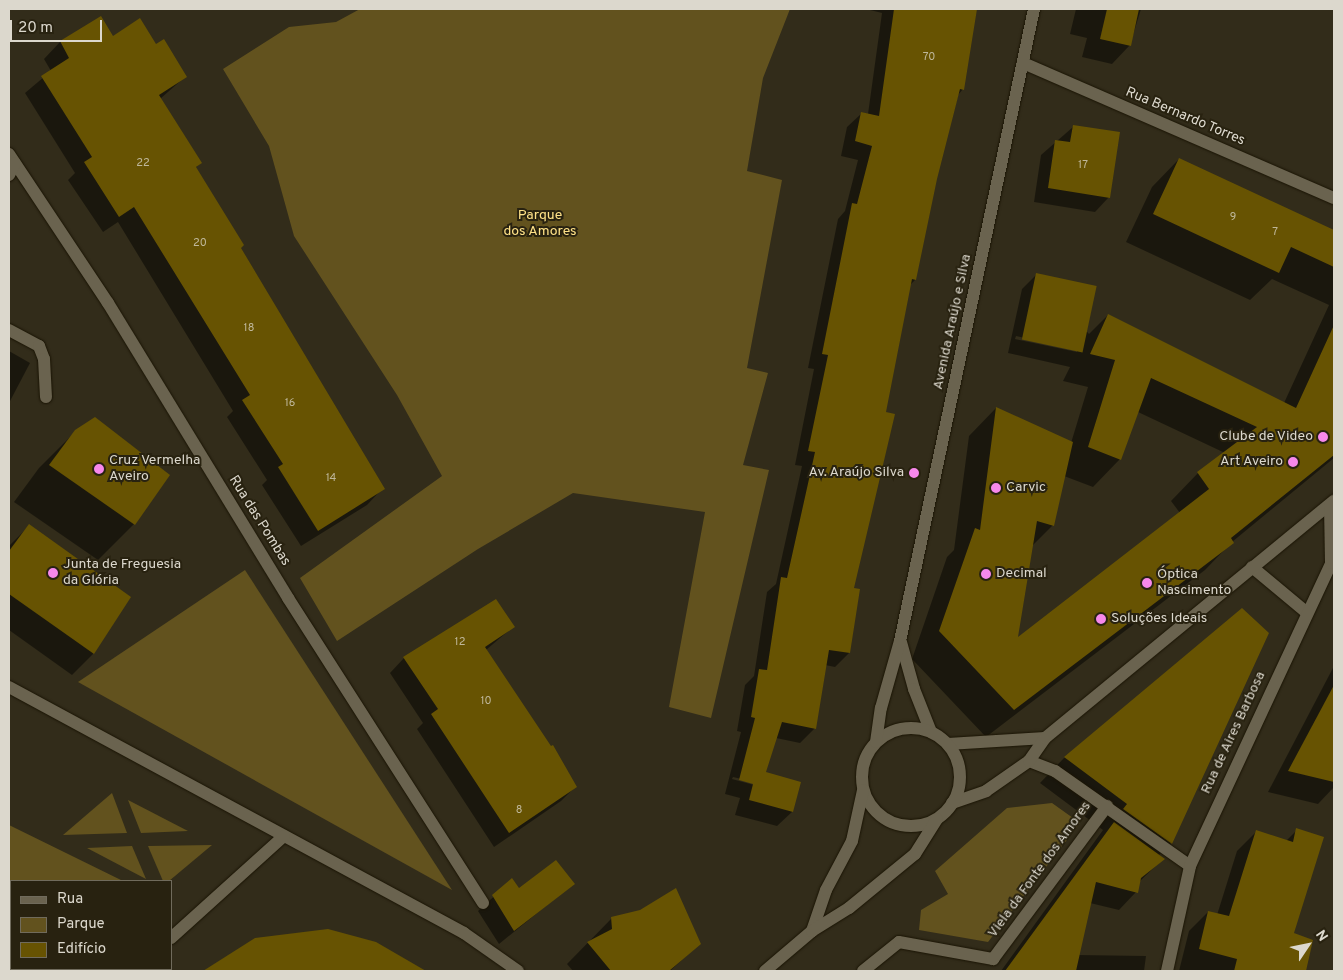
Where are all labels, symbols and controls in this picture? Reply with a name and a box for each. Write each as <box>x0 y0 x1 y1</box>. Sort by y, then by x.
scale bar <box>12 10 105 42</box>
text: 20 m <box>18 19 53 38</box>
house number: 70 <box>923 50 935 64</box>
street label: Rua Bernardo Torres <box>1122 84 1248 150</box>
house number: 22 <box>136 156 150 170</box>
house number: 17 <box>1078 158 1088 172</box>
park label: Parque dos Amores <box>503 208 577 240</box>
house number: 9 <box>1230 210 1236 224</box>
house number: 7 <box>1272 225 1278 239</box>
house number: 20 <box>193 236 207 250</box>
street label: Avenida Araújo e Silva <box>930 252 976 392</box>
house number: 18 <box>244 321 254 335</box>
house number: 16 <box>285 396 295 410</box>
place label: Clube de Video <box>1219 429 1313 445</box>
marker: Clube de Video <box>1317 431 1329 443</box>
place label: Cruz Vermelha Aveiro <box>109 453 201 486</box>
place label: Art Aveiro <box>1219 454 1283 470</box>
marker: Art Aveiro <box>1287 456 1299 468</box>
marker: Cruz Vermelha Aveiro <box>93 463 105 475</box>
place label: Av. Araújo Silva <box>808 465 904 481</box>
marker: Av. Araújo Silva <box>908 467 920 479</box>
house number: 14 <box>326 471 336 485</box>
street label: Rua das Pombas <box>225 473 293 569</box>
place label: Carvic <box>1006 480 1046 496</box>
marker: Carvic <box>990 482 1002 494</box>
place label: Junta de Freguesia da Glória <box>63 557 181 590</box>
place label: Decimal <box>996 566 1047 582</box>
marker: Junta de Freguesia da Glória <box>47 567 59 579</box>
place label: Óptica Nascimento <box>1157 567 1231 600</box>
marker: Decimal <box>980 568 992 580</box>
marker: Óptica Nascimento <box>1141 577 1153 589</box>
place label: Soluções Ideais <box>1111 611 1207 627</box>
marker: Soluções Ideais <box>1095 613 1107 625</box>
house number: 12 <box>455 635 465 649</box>
street label: Rua de Aires Barbosa <box>1198 669 1270 797</box>
house number: 10 <box>480 694 492 708</box>
street label: Viela da Fonte dos Amores <box>985 798 1095 942</box>
house number: 8 <box>516 803 522 817</box>
legend <box>10 880 172 970</box>
text: Rua <box>57 890 83 909</box>
text: Parque <box>57 915 105 934</box>
north arrow <box>1283 920 1333 970</box>
text: N <box>1311 927 1331 945</box>
text: Edifício <box>57 940 106 959</box>

